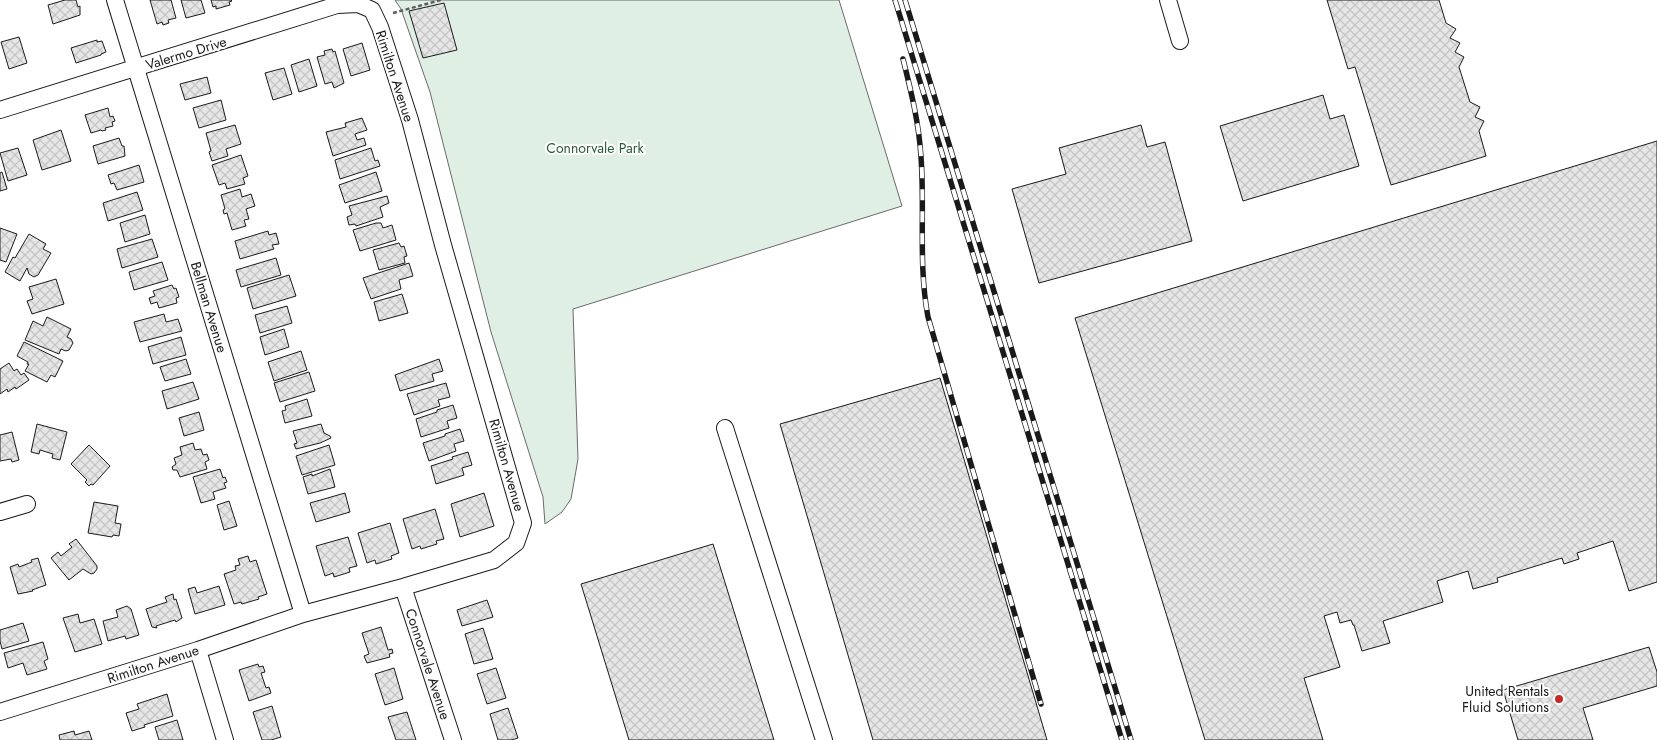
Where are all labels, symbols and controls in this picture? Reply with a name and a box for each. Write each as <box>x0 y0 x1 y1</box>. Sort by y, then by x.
street label: Rimilton Avenue <box>371 28 419 124</box>
street label: Valermo Drive <box>143 31 229 75</box>
park label: Connorvale Park <box>546 138 644 158</box>
street label: Bellman Avenue <box>186 259 232 355</box>
street label: Rimilton Avenue <box>484 416 530 514</box>
street label: Connorvale Avenue <box>401 606 455 722</box>
street label: Rimilton Avenue <box>105 640 201 688</box>
place label: United Rentals Fluid Solutions <box>1462 681 1549 717</box>
marker: United Rentals Fluid Solutions <box>1553 693 1565 705</box>

